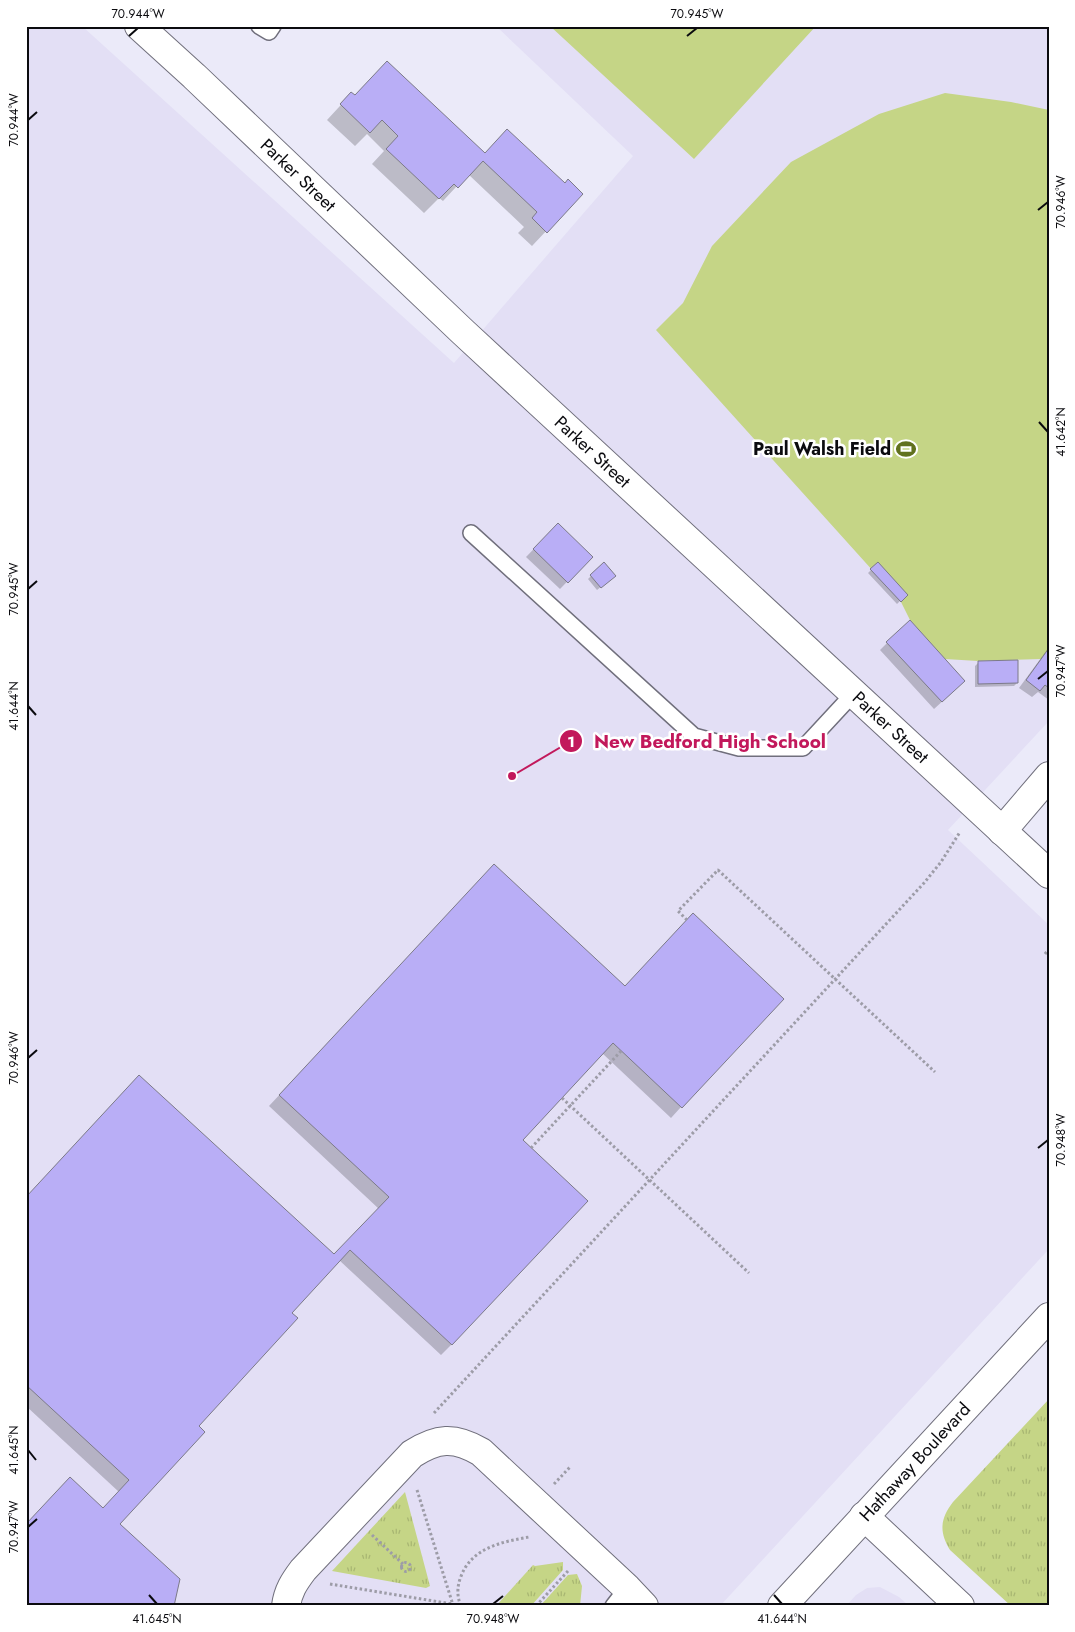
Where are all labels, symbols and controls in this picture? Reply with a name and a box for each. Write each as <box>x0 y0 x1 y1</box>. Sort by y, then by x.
text: 70.944°W <box>111 5 165 23</box>
text: 70.945°W <box>671 5 724 23</box>
text: 70.944°W <box>5 93 23 147</box>
street label: Parker Street <box>254 133 342 218</box>
text: 70.946°W <box>1052 175 1070 229</box>
text: 41.642°N <box>1052 407 1070 457</box>
street label: Parker Street <box>548 410 637 494</box>
place label: Paul Walsh Field <box>753 436 891 462</box>
sports icon: Paul Walsh Field <box>895 438 917 460</box>
text: 70.945°W <box>5 562 23 616</box>
text: 70.947°W <box>1052 645 1070 697</box>
text: 41.644°N <box>5 681 23 731</box>
street label: Parker Street <box>847 685 935 770</box>
callout: New Bedford High School <box>559 724 836 758</box>
text: New Bedford High School <box>594 728 826 755</box>
text: 1 <box>567 731 575 753</box>
text: 70.946°W <box>5 1031 23 1085</box>
text: 70.948°W <box>1052 1113 1070 1166</box>
street label: Hathaway Boulevard <box>853 1397 977 1527</box>
text: 41.645°N <box>5 1425 23 1475</box>
text: 70.947°W <box>5 1501 23 1553</box>
text: 41.645°N <box>132 1610 182 1628</box>
text: 70.948°W <box>467 1610 520 1628</box>
text: 41.644°N <box>757 1610 807 1628</box>

